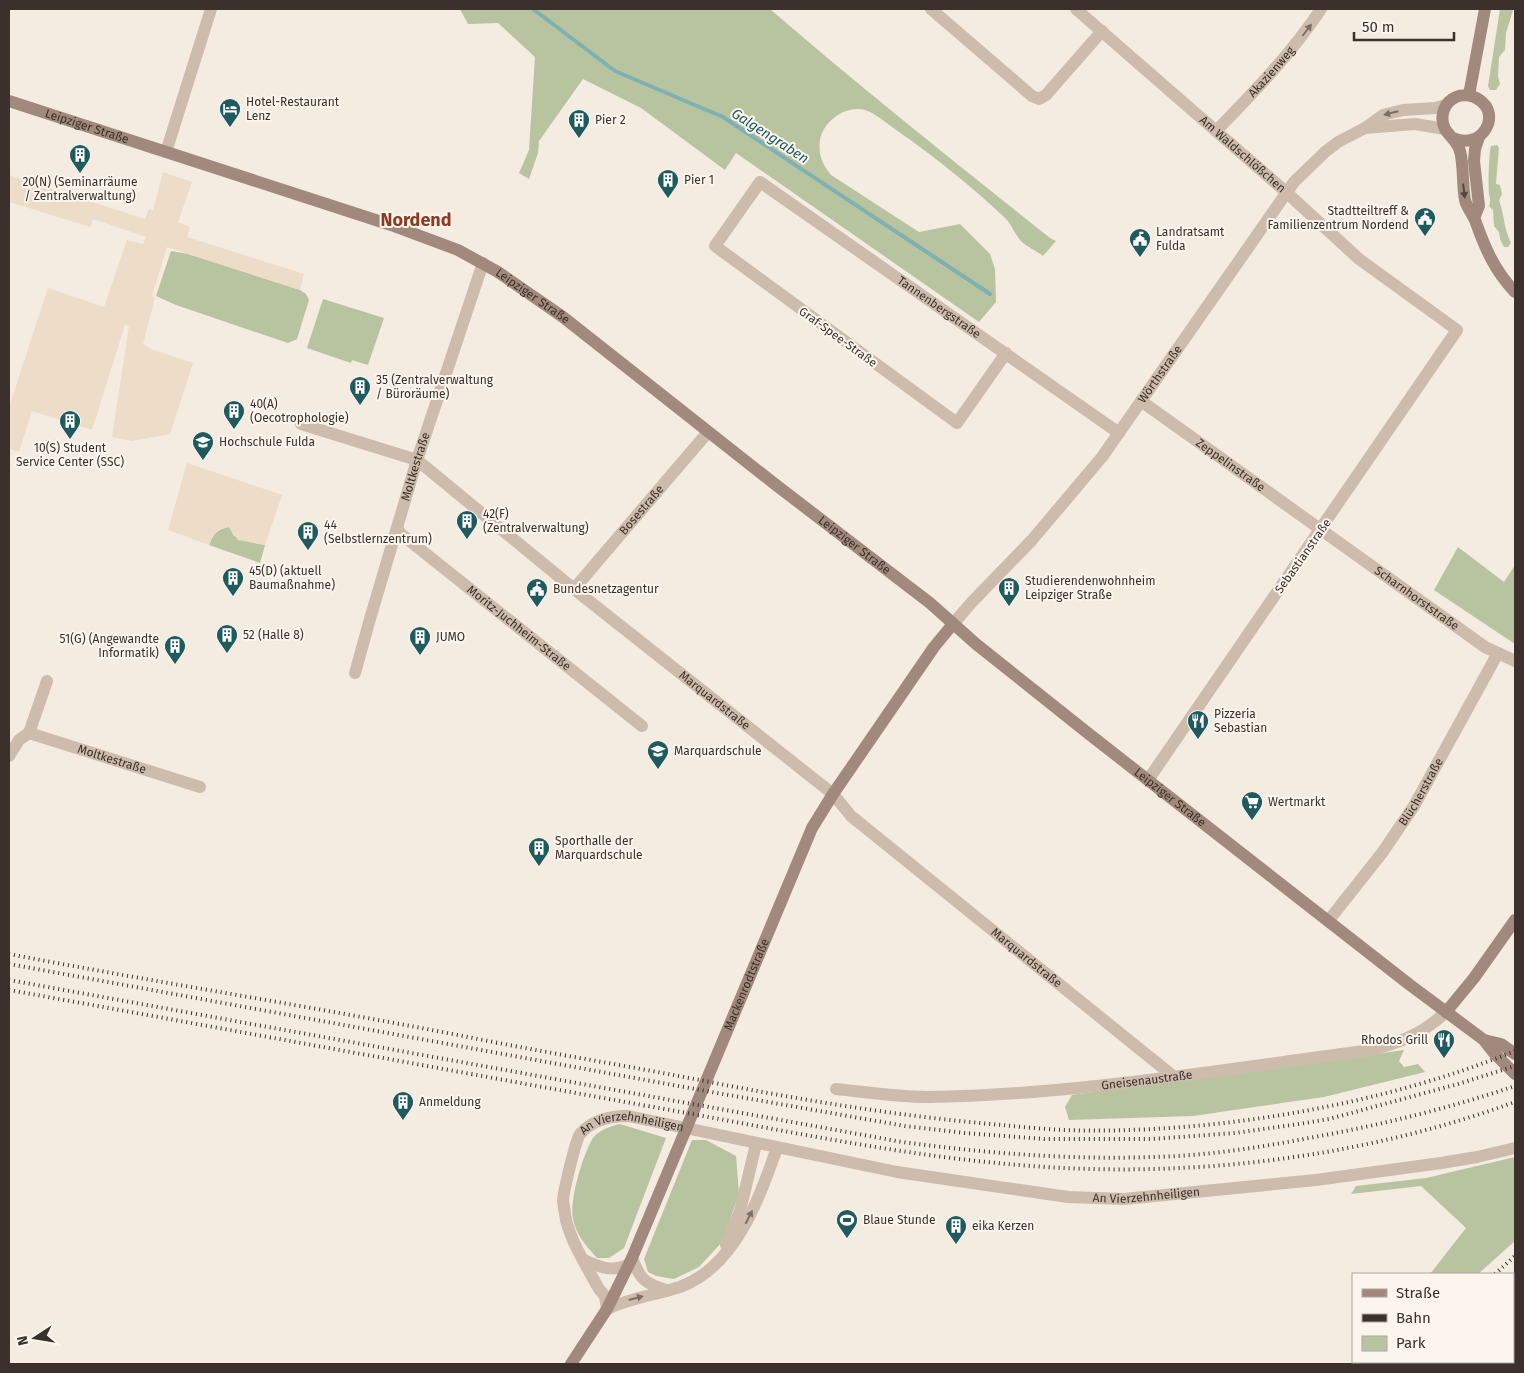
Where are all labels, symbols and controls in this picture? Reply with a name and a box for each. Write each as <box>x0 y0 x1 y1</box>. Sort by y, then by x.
scale bar <box>1354 10 1454 42</box>
text: 50 m <box>1362 18 1395 36</box>
one-way arrow <box>1301 23 1312 36</box>
street label: Akazienweg <box>1245 43 1298 100</box>
place label: Hotel-Restaurant Lenz <box>246 95 340 123</box>
hotel icon: Hotel-Restaurant Lenz <box>218 97 242 128</box>
water label: Galgengraben <box>728 105 812 167</box>
street label: Leipziger Straße <box>43 106 131 146</box>
building icon: Pier 2 <box>567 108 591 139</box>
one-way arrow <box>1383 109 1399 117</box>
place label: Pier 2 <box>595 113 626 127</box>
street label: Am Waldschlößchen <box>1197 113 1288 195</box>
building icon: 20(N) (Seminarräume / Zentralverwaltung) <box>68 143 92 174</box>
building icon: Pier 1 <box>656 168 680 199</box>
place label: Pier 1 <box>684 173 714 187</box>
place label: 20(N) (Seminarräume / Zentralverwaltung) <box>22 175 138 203</box>
one-way arrow <box>1460 183 1468 199</box>
place label: Stadtteiltreff & Familienzentrum Nordend <box>1268 204 1409 232</box>
public building icon: Stadtteiltreff & Familienzentrum Nordend <box>1413 206 1437 237</box>
district label: Nordend <box>380 209 452 231</box>
place label: Landratsamt Fulda <box>1156 225 1225 253</box>
public building icon: Landratsamt Fulda <box>1128 227 1152 258</box>
street label: Leipziger Straße <box>493 265 573 327</box>
street label: Tannenbergstraße <box>895 273 983 341</box>
street label: Graf-Spee-Straße <box>796 304 880 370</box>
street label: Wörthstraße <box>1135 343 1185 406</box>
place label: 35 (Zentralverwaltung / Büroräume) <box>376 373 494 401</box>
building icon: 35 (Zentralverwaltung / Büroräume) <box>348 375 372 406</box>
place label: 40(A) (Oecotrophologie) <box>250 397 349 425</box>
building icon: 40(A) (Oecotrophologie) <box>222 399 246 430</box>
building icon: 10(S) Student Service Center (SSC) <box>58 409 82 440</box>
school or university icon: Hochschule Fulda <box>191 430 215 461</box>
street label: Moltkestraße <box>398 431 433 503</box>
place label: Hochschule Fulda <box>219 435 315 449</box>
street label: Zeppelinstraße <box>1193 436 1268 494</box>
place label: 10(S) Student Service Center (SSC) <box>16 441 124 469</box>
street label: Bosestraße <box>616 482 667 538</box>
place label: 42(F) (Zentralverwaltung) <box>483 507 589 535</box>
building icon: 42(F) (Zentralverwaltung) <box>455 509 479 540</box>
street label: Leipziger Straße <box>816 513 893 577</box>
street label: Sebastianstraße <box>1272 516 1334 596</box>
place label: 44 (Selbstlernzentrum) <box>324 518 432 546</box>
building icon: 44 (Selbstlernzentrum) <box>296 520 320 551</box>
street label: Scharnhorststraße <box>1372 563 1462 633</box>
place label: 45(D) (aktuell Baumaßnahme) <box>249 564 335 592</box>
building icon: 45(D) (aktuell Baumaßnahme) <box>221 566 245 597</box>
place label: Studierendenwohnheim Leipziger Straße <box>1025 574 1155 602</box>
building icon: Studierendenwohnheim Leipziger Straße <box>997 576 1021 607</box>
public building icon: Bundesnetzagentur <box>525 577 549 608</box>
street label: Moritz-Juchheim-Straße <box>464 582 574 674</box>
place label: Bundesnetzagentur <box>553 582 659 596</box>
building icon: 52 (Halle 8) <box>215 623 239 654</box>
building icon: JUMO <box>408 625 432 656</box>
place label: 52 (Halle 8) <box>243 628 304 642</box>
place label: JUMO <box>436 630 465 644</box>
place label: 51(G) (Angewandte Informatik) <box>60 632 159 660</box>
building icon: 51(G) (Angewandte Informatik) <box>163 634 187 665</box>
street label: Marquardstraße <box>676 668 753 733</box>
place label: Pizzeria Sebastian <box>1214 707 1267 735</box>
restaurant icon: Pizzeria Sebastian <box>1186 709 1210 740</box>
school or university icon: Marquardschule <box>646 739 670 770</box>
street label: Moltkestraße <box>76 742 148 777</box>
place label: Marquardschule <box>674 744 762 758</box>
street label: Blücherstraße <box>1396 756 1446 828</box>
street label: Leipziger Straße <box>1131 765 1209 830</box>
supermarket icon: Wertmarkt <box>1240 790 1264 821</box>
place label: Wertmarkt <box>1268 795 1326 809</box>
place label: Sporthalle der Marquardschule <box>555 834 643 862</box>
building icon: Sporthalle der Marquardschule <box>527 836 551 867</box>
street label: Marquardstraße <box>988 925 1065 990</box>
street label: Mackenrodtstraße <box>721 936 772 1033</box>
restaurant icon: Rhodos Grill <box>1432 1028 1456 1059</box>
place label: Rhodos Grill <box>1361 1033 1428 1047</box>
street label: Gneisenaustraße <box>1101 1068 1193 1092</box>
building icon: Anmeldung <box>391 1090 415 1121</box>
place label: Anmeldung <box>419 1095 481 1109</box>
street label: An Vierzehnheiligen <box>577 1109 685 1138</box>
street label: An Vierzehnheiligen <box>1092 1185 1201 1206</box>
sports icon: Blaue Stunde <box>835 1208 859 1239</box>
one-way arrow <box>745 1210 753 1225</box>
place label: Blaue Stunde <box>863 1213 936 1227</box>
building icon: eika Kerzen <box>944 1214 968 1245</box>
place label: eika Kerzen <box>972 1219 1034 1233</box>
legend <box>1352 1273 1514 1363</box>
text: Straße <box>1396 1284 1440 1302</box>
one-way arrow <box>628 1294 643 1302</box>
text: Bahn <box>1396 1309 1431 1327</box>
north arrow <box>10 1313 60 1363</box>
text: N <box>13 1334 32 1347</box>
text: Park <box>1396 1334 1426 1352</box>

